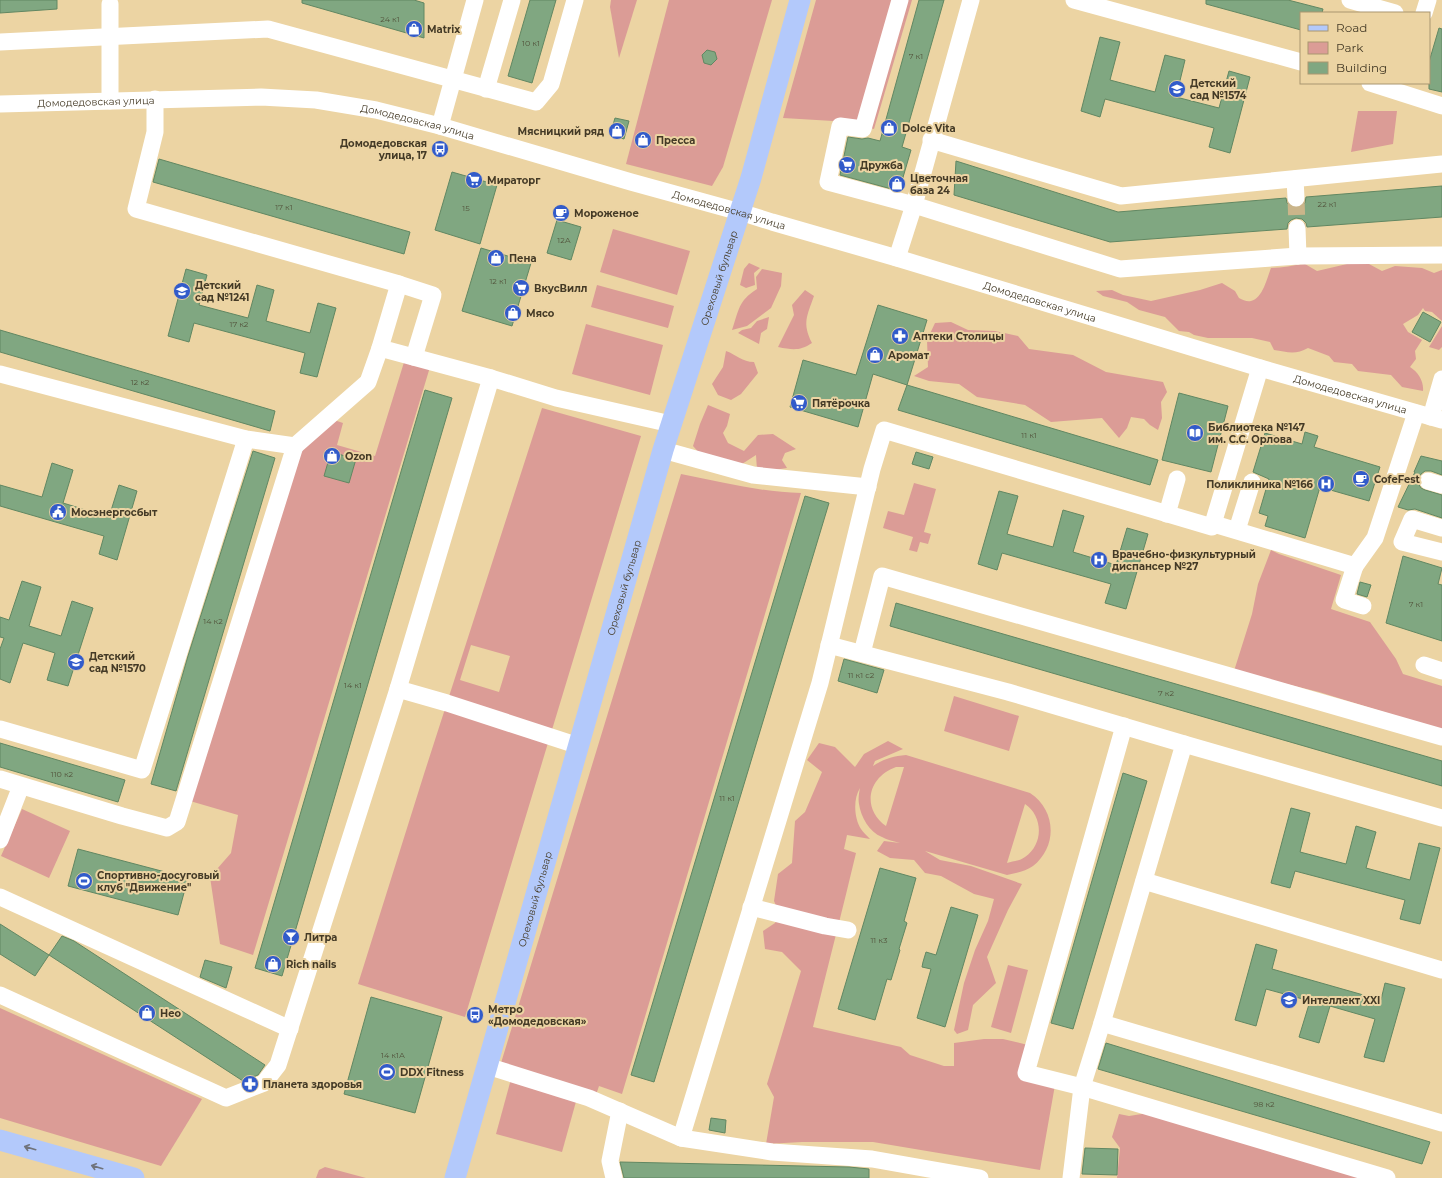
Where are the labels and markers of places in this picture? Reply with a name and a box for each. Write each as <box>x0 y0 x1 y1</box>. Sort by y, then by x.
shop icon: Matrix <box>404 19 424 39</box>
place label: Matrix <box>427 23 460 36</box>
place label: Детский сад №1574 <box>1190 77 1247 102</box>
school or university icon: Детский сад №1574 <box>1167 79 1187 99</box>
shop icon: Dolce Vita <box>879 118 899 138</box>
shop icon: Мясницкий ряд <box>607 121 627 141</box>
place label: Dolce Vita <box>902 122 956 135</box>
place label: Мясницкий ряд <box>518 125 604 138</box>
shop icon: Пресса <box>633 130 653 150</box>
place label: Пресса <box>656 134 695 147</box>
place label: Домодедовская улица, 17 <box>340 137 427 162</box>
bus stop icon: Домодедовская улица, 17 <box>430 139 450 159</box>
supermarket icon: Дружба <box>837 155 857 175</box>
place label: Дружба <box>860 159 903 172</box>
supermarket icon: Мираторг <box>464 170 484 190</box>
place label: Цветочная база 24 <box>910 172 968 197</box>
place label: Мираторг <box>487 174 541 187</box>
shop icon: Цветочная база 24 <box>887 174 907 194</box>
cafe icon: Мороженое <box>551 203 571 223</box>
place label: Мороженое <box>574 207 639 220</box>
shop icon: Пена <box>486 248 506 268</box>
place label: Пена <box>509 252 537 265</box>
supermarket icon: ВкусВилл <box>511 278 531 298</box>
place label: Детский сад №1241 <box>195 279 250 304</box>
school or university icon: Детский сад №1241 <box>172 281 192 301</box>
place label: ВкусВилл <box>534 282 587 295</box>
shop icon: Мясо <box>503 303 523 323</box>
place label: Мясо <box>526 307 555 320</box>
pharmacy icon: Аптеки Столицы <box>890 326 910 346</box>
place label: Аптеки Столицы <box>913 330 1004 343</box>
shop icon: Аромат <box>865 345 885 365</box>
place label: Аромат <box>888 349 930 362</box>
supermarket icon: Пятёрочка <box>789 393 809 413</box>
place label: Пятёрочка <box>812 397 870 410</box>
place label: Библиотека №147 им. С.С. Орлова <box>1208 421 1305 446</box>
library icon: Библиотека №147 им. С.С. Орлова <box>1185 423 1205 443</box>
shop icon: Ozon <box>322 446 342 466</box>
place label: Ozon <box>345 450 372 463</box>
cafe icon: CofeFest <box>1351 469 1371 489</box>
place label: CofeFest <box>1374 473 1421 486</box>
hospital icon: Поликлиника №166 <box>1316 474 1336 494</box>
place label: Поликлиника №166 <box>1206 478 1314 491</box>
public building icon: Мосэнергосбыт <box>48 502 68 522</box>
place label: Мосэнергосбыт <box>71 506 158 519</box>
place label: Врачебно-физкультурный диспансер №27 <box>1112 548 1256 573</box>
hospital icon: Врачебно-физкультурный диспансер №27 <box>1089 550 1109 570</box>
place label: Детский сад №1570 <box>89 650 146 675</box>
school or university icon: Детский сад №1570 <box>66 652 86 672</box>
place label: Спортивно-досуговый клуб "Движение" <box>97 869 219 894</box>
sports icon: Спортивно-досуговый клуб "Движение" <box>74 871 94 891</box>
bar icon: Литра <box>281 927 301 947</box>
place label: Литра <box>304 931 337 944</box>
shop icon: Rich nails <box>263 954 283 974</box>
place label: Rich nails <box>286 958 337 971</box>
school or university icon: Интеллект XXI <box>1279 990 1299 1010</box>
place label: Интеллект XXI <box>1302 994 1380 1007</box>
shop icon: Нео <box>137 1003 157 1023</box>
place label: Метро «Домодедовская» <box>488 1003 587 1028</box>
bus stop icon: Метро «Домодедовская» <box>465 1005 485 1025</box>
place label: Нео <box>160 1007 182 1020</box>
sports icon: DDX Fitness <box>377 1062 397 1082</box>
place label: DDX Fitness <box>400 1066 465 1079</box>
pharmacy icon: Планета здоровья <box>240 1074 260 1094</box>
place label: Планета здоровья <box>263 1078 362 1091</box>

